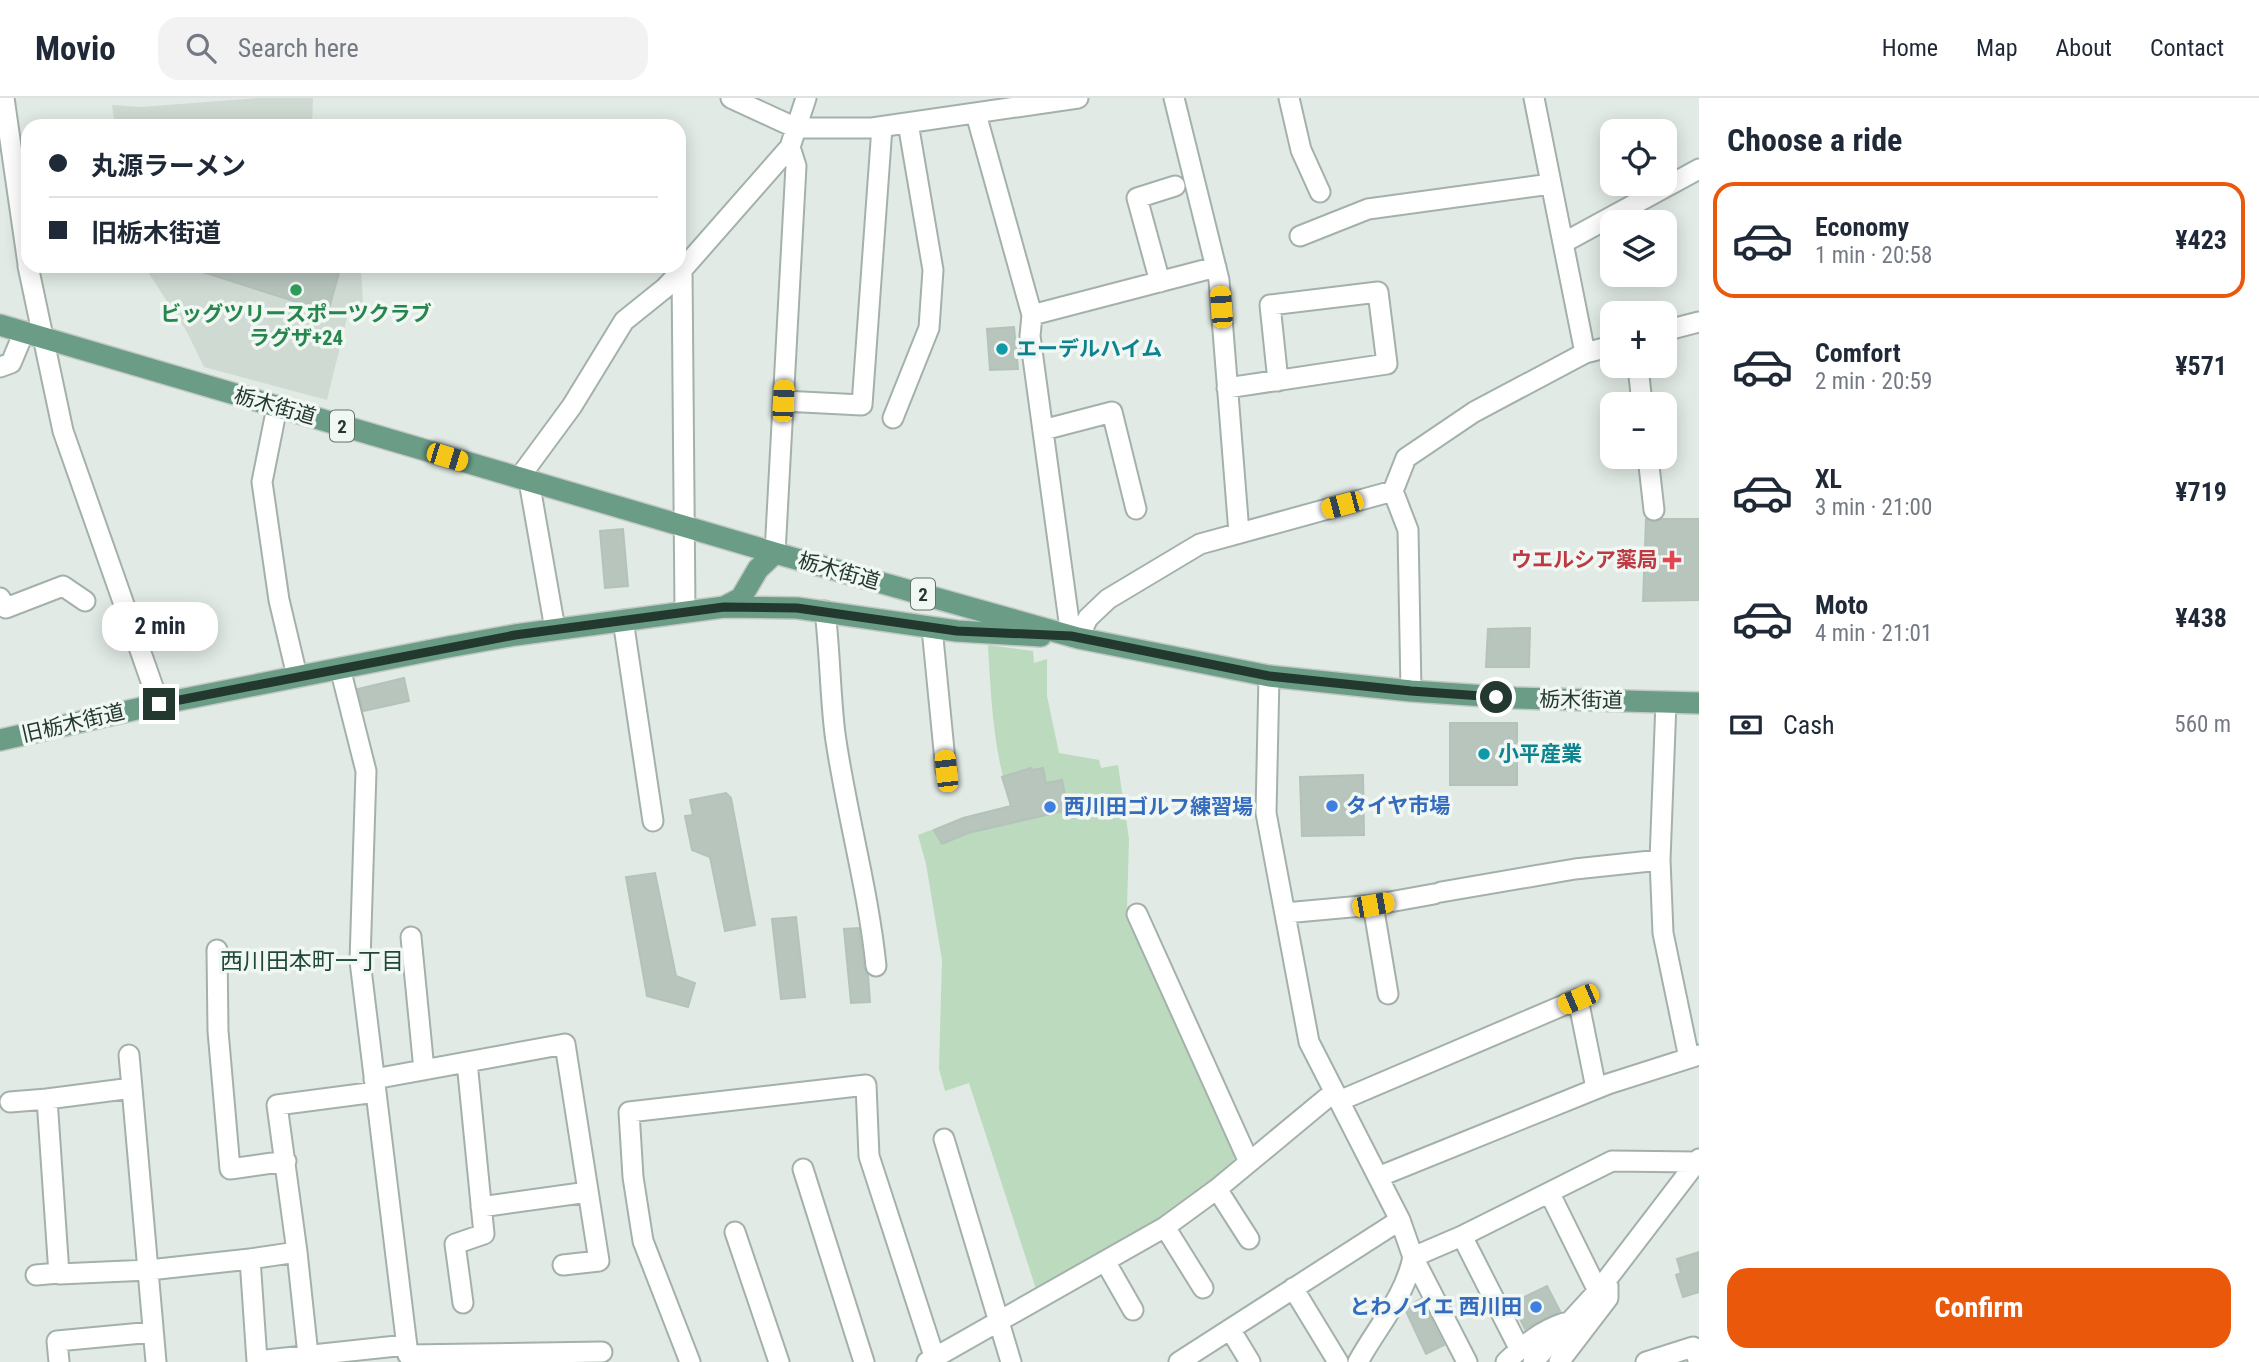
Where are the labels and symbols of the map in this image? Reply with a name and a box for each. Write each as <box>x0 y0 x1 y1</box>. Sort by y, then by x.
marker: ビッグツリースポーツクラブ ラグザ+24 <box>288 282 304 298</box>
car <box>1210 285 1233 329</box>
place label: ビッグツリースポーツクラブ ラグザ+24 <box>160 302 432 350</box>
place label: エーデルハイム <box>1016 337 1162 361</box>
marker: エーデルハイム <box>994 341 1010 357</box>
car <box>772 379 795 423</box>
street label: 栃木街道 <box>231 383 319 429</box>
road number: 2 <box>330 410 354 442</box>
car <box>424 441 471 473</box>
car <box>1319 489 1366 521</box>
street label: 栃木街道 <box>795 548 883 594</box>
place label: ウエルシア薬局 <box>1511 548 1658 572</box>
marker: ウエルシア薬局 <box>1664 552 1680 568</box>
road number: 2 <box>911 579 935 610</box>
callout: 2 min <box>101 602 217 652</box>
route start <box>1480 681 1512 713</box>
street label: 栃木街道 <box>1539 687 1623 713</box>
route end <box>143 688 175 720</box>
street label: 旧栃木街道 <box>19 699 127 747</box>
place label: 小平産業 <box>1498 742 1582 766</box>
marker: 小平産業 <box>1476 746 1492 762</box>
car <box>934 749 959 793</box>
place label: タイヤ市場 <box>1346 794 1450 818</box>
place label: 西川田ゴルフ練習場 <box>1064 795 1253 819</box>
marker: タイヤ市場 <box>1324 798 1340 814</box>
marker: 西川田ゴルフ練習場 <box>1042 799 1058 815</box>
car <box>1351 891 1396 919</box>
district label: 西川田本町一丁目 <box>220 948 404 975</box>
car <box>1555 981 1602 1017</box>
place label: とわノイエ 西川田 <box>1349 1295 1522 1319</box>
marker: とわノイエ 西川田 <box>1528 1299 1544 1315</box>

